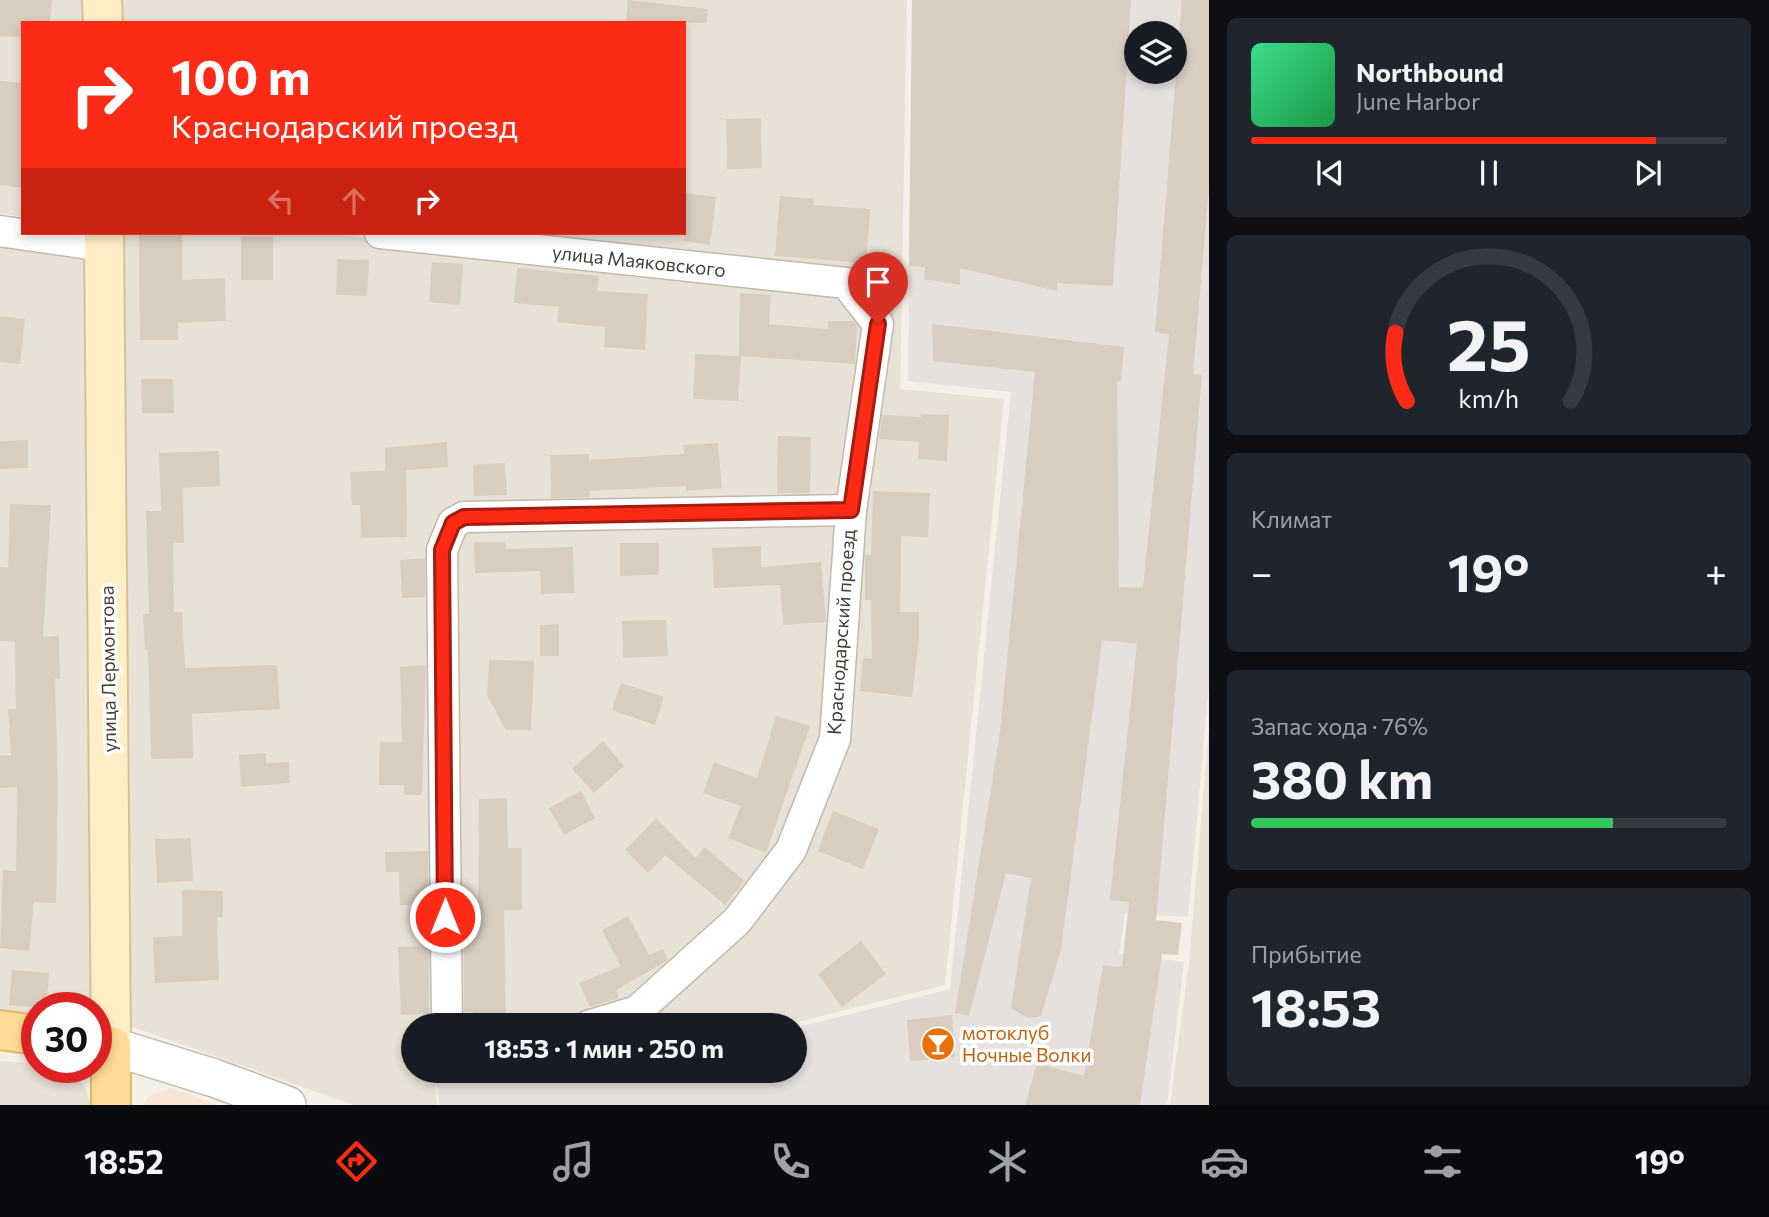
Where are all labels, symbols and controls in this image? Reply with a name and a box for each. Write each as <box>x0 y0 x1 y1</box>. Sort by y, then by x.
map controls <box>1124 21 1187 84</box>
button: layers <box>1124 21 1187 84</box>
text: 100 m <box>171 45 310 105</box>
icon: right <box>56 49 147 140</box>
text: Northbound <box>1356 56 1504 87</box>
text: June Harbor <box>1356 87 1480 115</box>
text: Краснодарский проезд <box>171 105 518 145</box>
icon: previous <box>1311 154 1349 192</box>
icon: pause <box>1470 154 1508 192</box>
icon: next <box>1629 154 1667 192</box>
icon: left <box>262 182 300 220</box>
icon: ahead <box>335 182 373 220</box>
icon: right <box>408 182 446 220</box>
street label: улица Маяковского <box>551 240 727 281</box>
pin <box>848 252 908 324</box>
icon: arrive <box>859 263 897 301</box>
text: 25 <box>1447 298 1531 387</box>
text: km/h <box>1459 383 1519 413</box>
text: Климат <box>1251 505 1332 533</box>
street label: Краснодарский проезд <box>822 528 859 735</box>
text: 19° <box>1448 539 1529 603</box>
text: − <box>1251 548 1273 595</box>
text: + <box>1705 548 1727 595</box>
street label: улица Лермонтова <box>95 585 120 753</box>
text: Запас хода · 76% <box>1251 712 1428 740</box>
text: 380 km <box>1251 746 1433 810</box>
position arrow <box>408 880 482 954</box>
text: Прибытие <box>1251 940 1362 968</box>
text: 18:53 <box>1251 974 1381 1038</box>
speed limit sign: 30 <box>21 992 112 1083</box>
place label: мотоклуб Ночные Волки <box>962 1021 1091 1066</box>
bar icon: мотоклуб Ночные Волки <box>919 1025 957 1063</box>
text: 18:53 · 1 мин · 250 m <box>484 1032 724 1063</box>
icon: directions <box>332 1137 381 1186</box>
icon: music <box>549 1137 598 1186</box>
icon: phone <box>766 1137 815 1186</box>
icon: climate <box>983 1137 1032 1186</box>
icon: car <box>1200 1137 1249 1186</box>
icon: filters <box>1418 1137 1467 1186</box>
text: 18:52 <box>84 1141 164 1181</box>
text: 19° <box>1635 1141 1685 1181</box>

